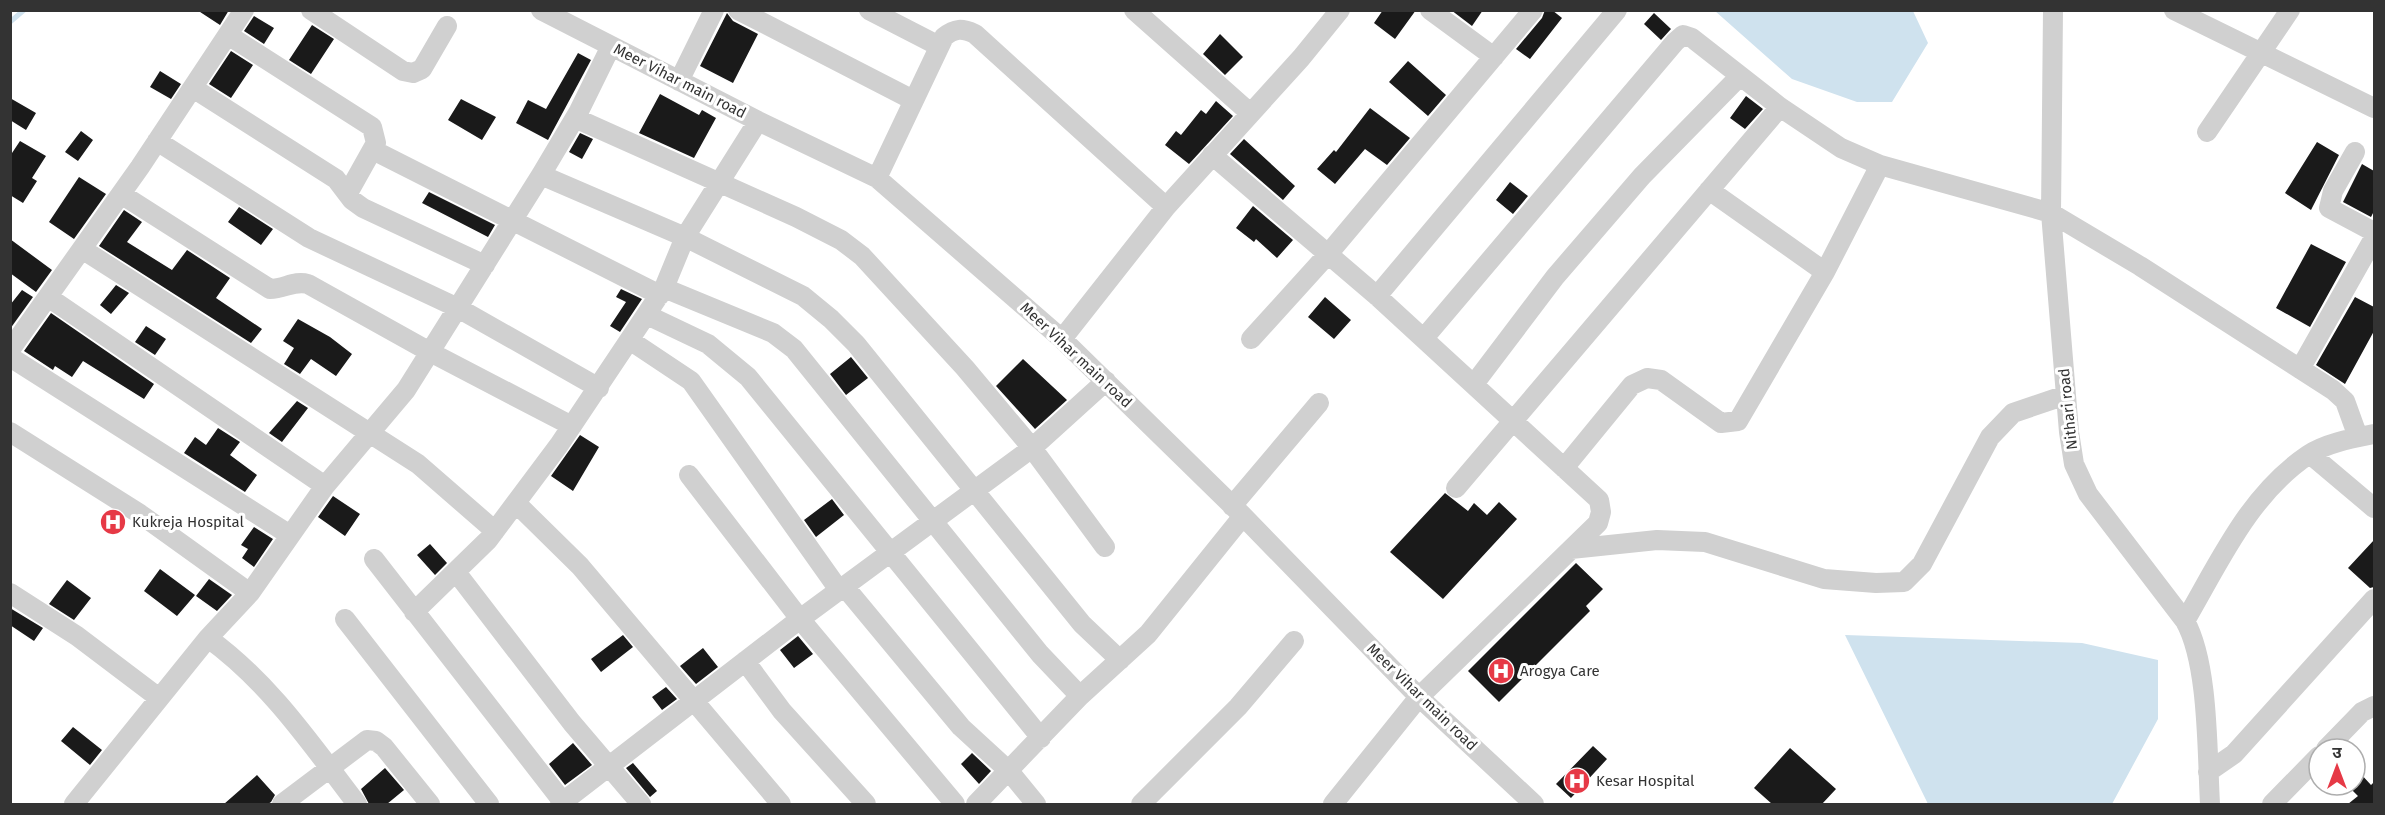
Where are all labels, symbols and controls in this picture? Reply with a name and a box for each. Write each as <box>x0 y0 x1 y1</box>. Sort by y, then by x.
street label: Meer Vihar main road <box>611 40 749 122</box>
street label: Meer Vihar main road <box>1016 299 1136 411</box>
street label: Nithari road <box>2055 367 2081 451</box>
hospital icon: Kukreja Hospital <box>98 507 128 537</box>
place label: Kukreja Hospital <box>132 513 244 531</box>
street label: Meer Vihar main road <box>1363 640 1481 754</box>
hospital icon: Arogya Care <box>1486 656 1516 686</box>
place label: Arogya Care <box>1520 662 1600 680</box>
north arrow <box>2307 737 2367 797</box>
text: उ <box>2332 743 2342 762</box>
hospital icon: Kesar Hospital <box>1562 766 1592 796</box>
place label: Kesar Hospital <box>1596 772 1695 790</box>

